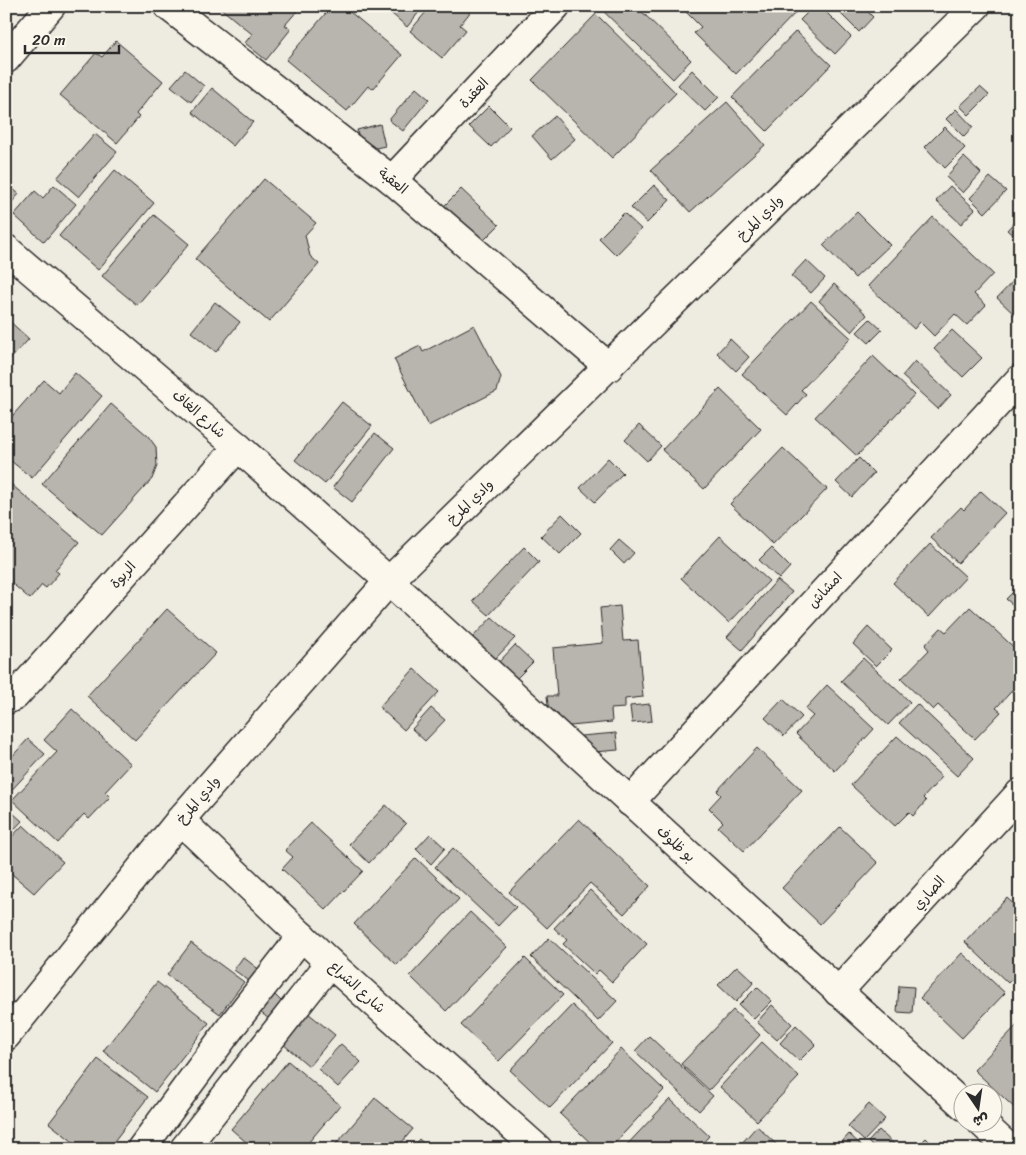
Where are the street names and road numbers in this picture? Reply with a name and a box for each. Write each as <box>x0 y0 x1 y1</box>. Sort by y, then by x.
street label: العقدة <box>453 72 495 114</box>
street label: العقبة <box>372 161 414 201</box>
street label: وادي المرخ <box>730 189 790 247</box>
street label: شارع الغاف <box>166 383 232 445</box>
street label: وادي المرخ <box>440 473 500 531</box>
street label: الربوة <box>104 555 142 595</box>
street label: امشاش <box>801 566 849 614</box>
street label: وادي المرخ <box>170 770 226 830</box>
street label: بو ظلوف <box>651 819 701 869</box>
street label: الصاري <box>906 870 952 916</box>
street label: شارع الشراع <box>323 954 391 1020</box>

